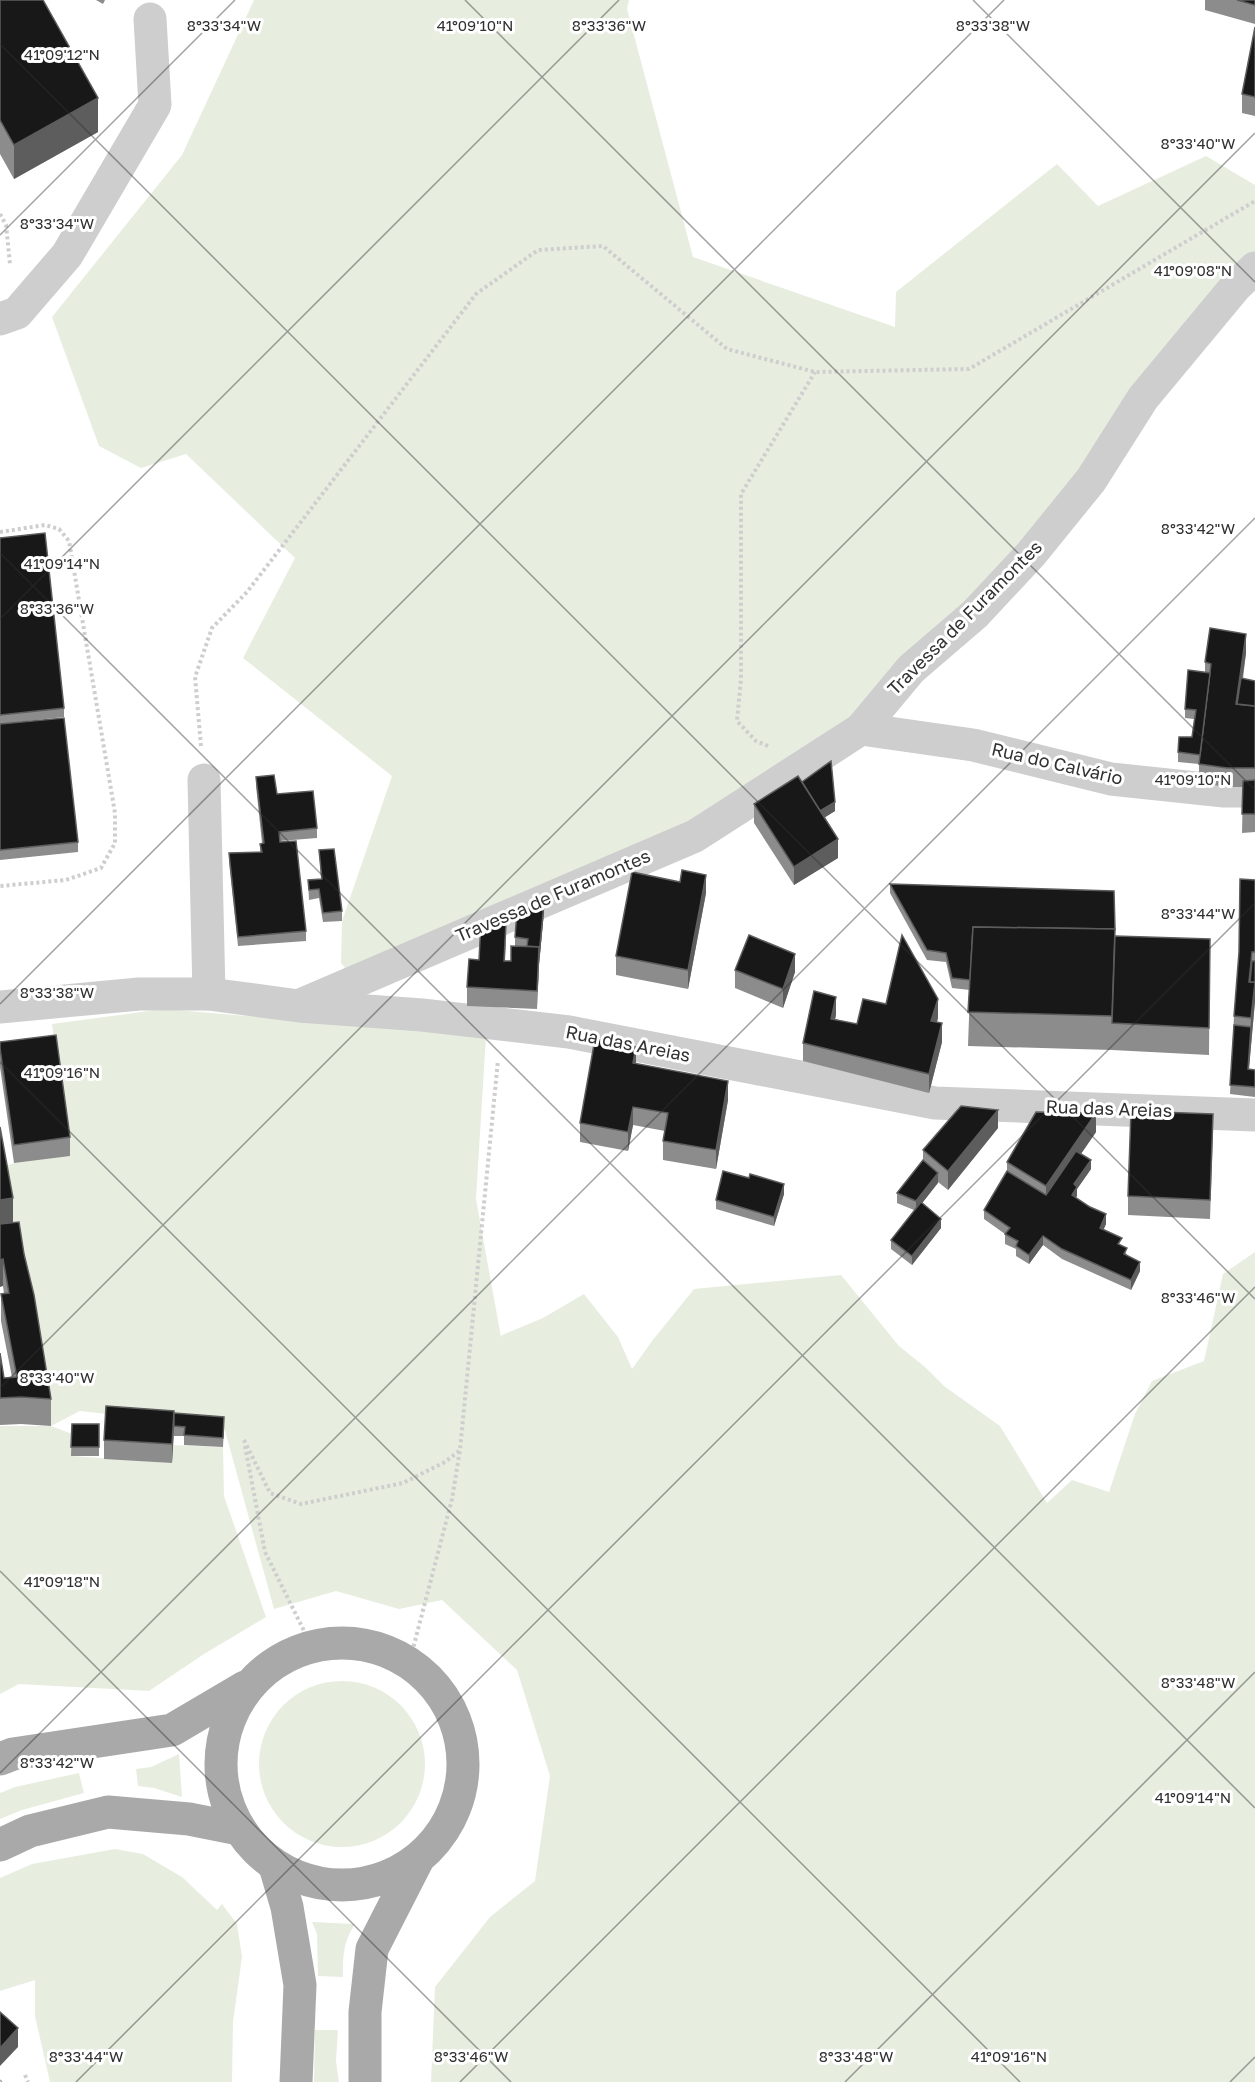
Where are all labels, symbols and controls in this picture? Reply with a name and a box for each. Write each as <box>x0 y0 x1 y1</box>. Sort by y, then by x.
text: 8°33'34"W <box>187 16 261 34</box>
text: 41°09'10"N <box>437 16 513 34</box>
text: 8°33'36"W <box>572 16 646 34</box>
text: 8°33'38"W <box>956 16 1030 34</box>
text: 41°09'12"N <box>24 45 100 63</box>
text: 8°33'40"W <box>1161 134 1235 152</box>
text: 8°33'34"W <box>20 214 94 232</box>
text: 41°09'08"N <box>1154 261 1232 279</box>
text: 8°33'42"W <box>1161 519 1235 537</box>
street label: Travessa de Furamontes <box>882 535 1046 699</box>
text: 41°09'14"N <box>24 554 100 572</box>
text: 8°33'36"W <box>20 599 94 617</box>
street label: Rua do Calvário <box>989 737 1125 789</box>
text: 41°09'10"N <box>1155 770 1231 788</box>
street label: Travessa de Furamontes <box>452 844 653 946</box>
text: 8°33'44"W <box>1161 904 1235 922</box>
text: 8°33'38"W <box>20 983 94 1001</box>
street label: Rua das Areias <box>564 1020 692 1066</box>
text: 41°09'16"N <box>24 1063 100 1081</box>
street label: Rua das Areias <box>1045 1095 1173 1121</box>
text: 8°33'46"W <box>1161 1288 1235 1306</box>
text: 8°33'40"W <box>20 1368 94 1386</box>
text: 41°09'18"N <box>24 1572 100 1590</box>
text: 8°33'48"W <box>1161 1673 1235 1691</box>
text: 8°33'42"W <box>20 1753 94 1771</box>
text: 41°09'14"N <box>1155 1788 1231 1806</box>
text: 8°33'44"W <box>49 2047 123 2065</box>
text: 8°33'46"W <box>434 2047 508 2065</box>
text: 8°33'48"W <box>819 2047 893 2065</box>
text: 41°09'16"N <box>971 2047 1047 2065</box>

